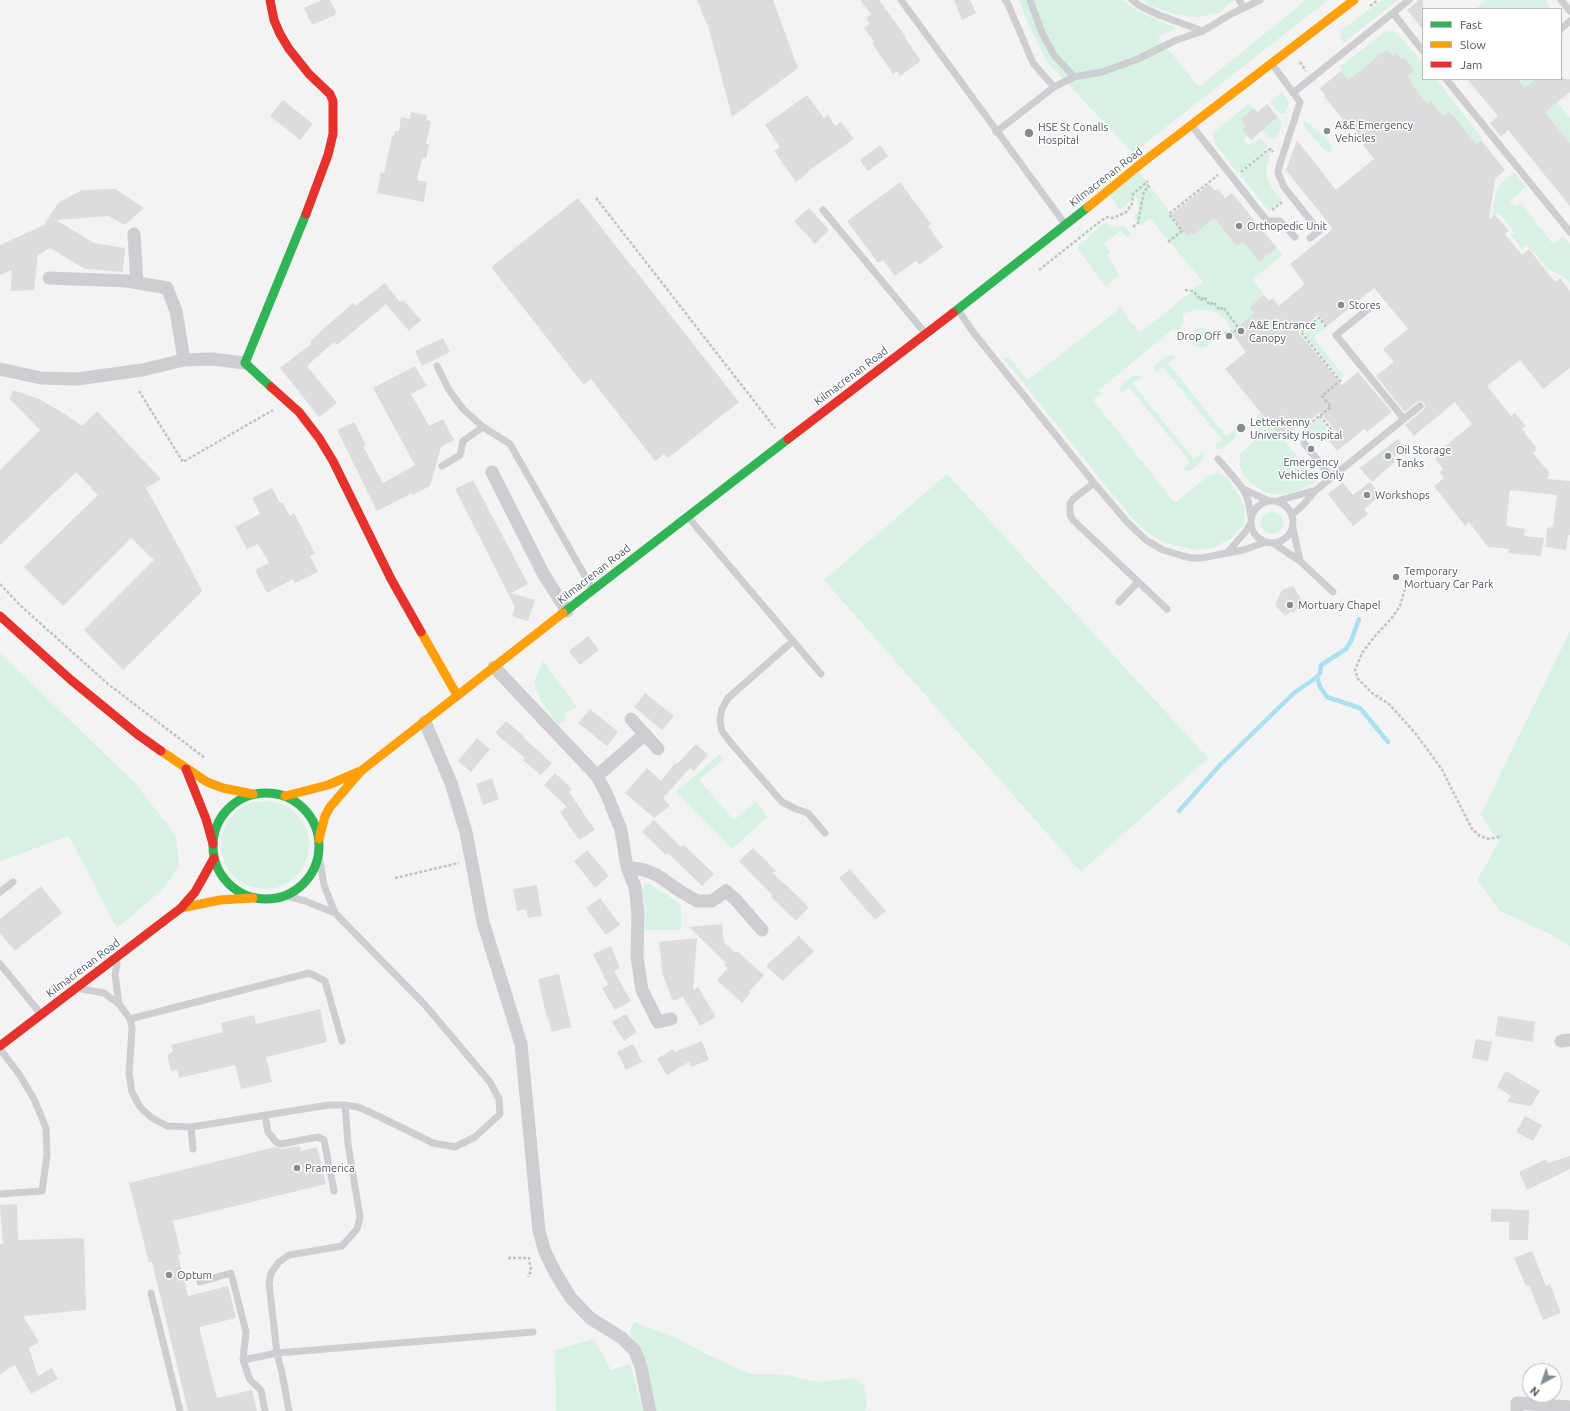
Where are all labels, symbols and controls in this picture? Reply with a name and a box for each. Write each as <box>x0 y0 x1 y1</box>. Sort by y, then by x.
legend <box>1422 8 1562 80</box>
text: Fast <box>1460 18 1482 31</box>
text: Slow <box>1460 38 1486 51</box>
text: Jam <box>1460 58 1482 71</box>
place label: A&E Emergency Vehicles <box>1335 118 1413 144</box>
place label: HSE St Conalls Hospital <box>1038 120 1108 146</box>
marker: A&E Emergency Vehicles <box>1322 126 1332 136</box>
marker: HSE St Conalls Hospital <box>1023 127 1035 139</box>
street label: Kilmacrenan Road <box>1067 144 1145 210</box>
place label: Orthopedic Unit <box>1247 219 1327 233</box>
marker: Orthopedic Unit <box>1234 221 1244 231</box>
place label: Stores <box>1349 298 1381 312</box>
marker: Stores <box>1336 300 1346 310</box>
place label: A&E Entrance Canopy <box>1249 318 1316 344</box>
marker: A&E Entrance Canopy <box>1236 326 1246 336</box>
place label: Drop Off <box>1177 329 1221 343</box>
marker: Drop Off <box>1224 331 1234 341</box>
street label: Kilmacrenan Road <box>811 344 891 408</box>
place label: Letterkenny University Hospital <box>1250 415 1342 441</box>
marker: Letterkenny University Hospital <box>1235 422 1247 434</box>
place label: Oil Storage Tanks <box>1396 443 1451 469</box>
marker: Emergency Vehicles Only <box>1306 444 1316 454</box>
marker: Oil Storage Tanks <box>1383 451 1393 461</box>
place label: Emergency Vehicles Only <box>1278 455 1344 481</box>
place label: Workshops <box>1375 488 1430 502</box>
marker: Workshops <box>1362 490 1372 500</box>
street label: Kilmacrenan Road <box>555 541 633 607</box>
place label: Temporary Mortuary Car Park <box>1404 564 1494 590</box>
marker: Temporary Mortuary Car Park <box>1391 572 1401 582</box>
place label: Mortuary Chapel <box>1298 598 1381 612</box>
marker: Mortuary Chapel <box>1285 600 1295 610</box>
street label: Kilmacrenan Road <box>43 936 123 1000</box>
place label: Pramerica <box>305 1161 355 1175</box>
marker: Pramerica <box>292 1163 302 1173</box>
place label: Optum <box>177 1268 212 1282</box>
marker: Optum <box>164 1270 174 1280</box>
north arrow <box>1522 1363 1562 1403</box>
text: N <box>1528 1384 1542 1399</box>

